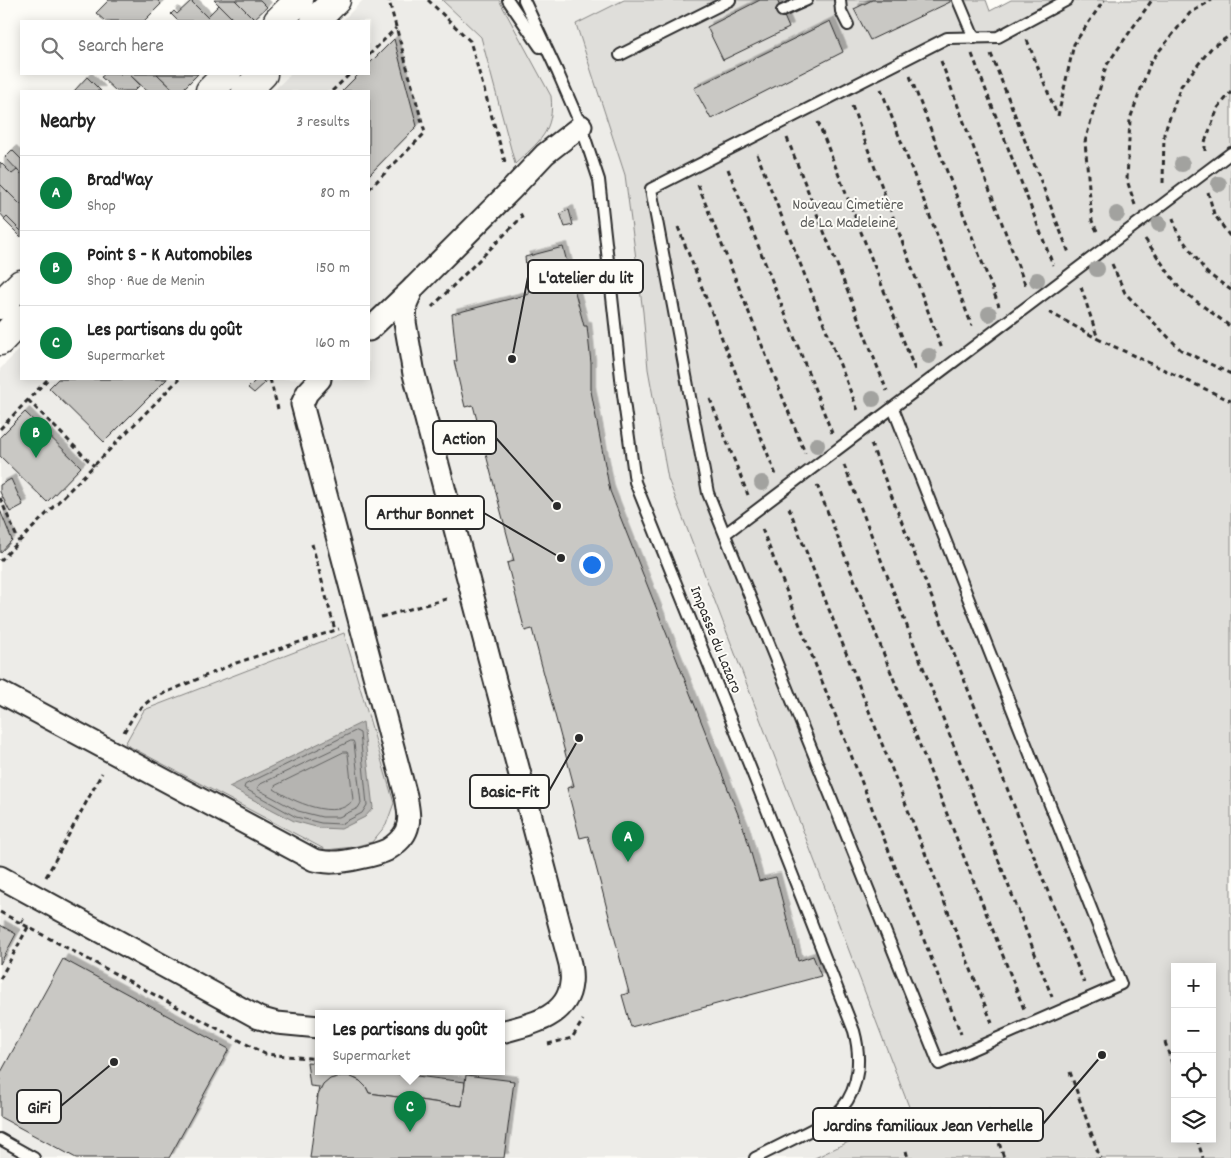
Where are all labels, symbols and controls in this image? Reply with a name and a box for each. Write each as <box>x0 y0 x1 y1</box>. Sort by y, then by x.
search box <box>20 20 370 75</box>
icon: search <box>38 34 66 62</box>
text: Search here <box>78 34 164 61</box>
text: Nearby <box>40 108 95 138</box>
text: 3 results <box>296 111 350 134</box>
text: Brad'Way <box>87 168 152 195</box>
text: A <box>52 182 60 205</box>
text: 80 m <box>320 182 350 205</box>
park label: Nouveau Cimetière de La Madeleine <box>792 194 904 235</box>
text: Shop <box>87 195 116 218</box>
text: Point S - K Automobiles <box>87 243 253 270</box>
text: B <box>52 257 60 280</box>
text: 150 m <box>316 257 350 280</box>
callout: L'atelier du lit <box>528 260 643 293</box>
text: L'atelier du lit <box>539 267 634 292</box>
text: Shop · Rue de Menin <box>87 270 205 293</box>
text: Les partisans du goût <box>87 318 242 345</box>
text: C <box>52 332 60 355</box>
text: 160 m <box>315 332 350 355</box>
text: Supermarket <box>87 345 165 368</box>
pin: B <box>20 417 52 458</box>
callout: Action <box>433 421 496 454</box>
text: Action <box>442 428 486 453</box>
callout: Arthur Bonnet <box>366 496 484 529</box>
text: Arthur Bonnet <box>376 503 474 528</box>
your location <box>579 552 605 578</box>
street label: Impasse du Lazaro <box>683 583 747 697</box>
callout: Basic-Fit <box>470 775 549 808</box>
text: Basic-Fit <box>480 781 540 806</box>
pin: A <box>612 821 644 862</box>
map controls <box>1171 963 1216 1143</box>
button: + <box>1171 963 1216 1008</box>
button: − <box>1171 1008 1216 1053</box>
popup <box>315 1010 505 1075</box>
text: Les partisans du goût <box>332 1018 488 1045</box>
text: Supermarket <box>332 1045 411 1068</box>
button: locate <box>1171 1053 1216 1098</box>
callout: GiFi <box>17 1090 61 1123</box>
pin: C <box>394 1091 426 1132</box>
text: GiFi <box>27 1097 52 1122</box>
button: layers <box>1171 1098 1216 1143</box>
callout: Jardins familiaux Jean Verhelle <box>813 1108 1043 1141</box>
text: Jardins familiaux Jean Verhelle <box>823 1115 1033 1140</box>

